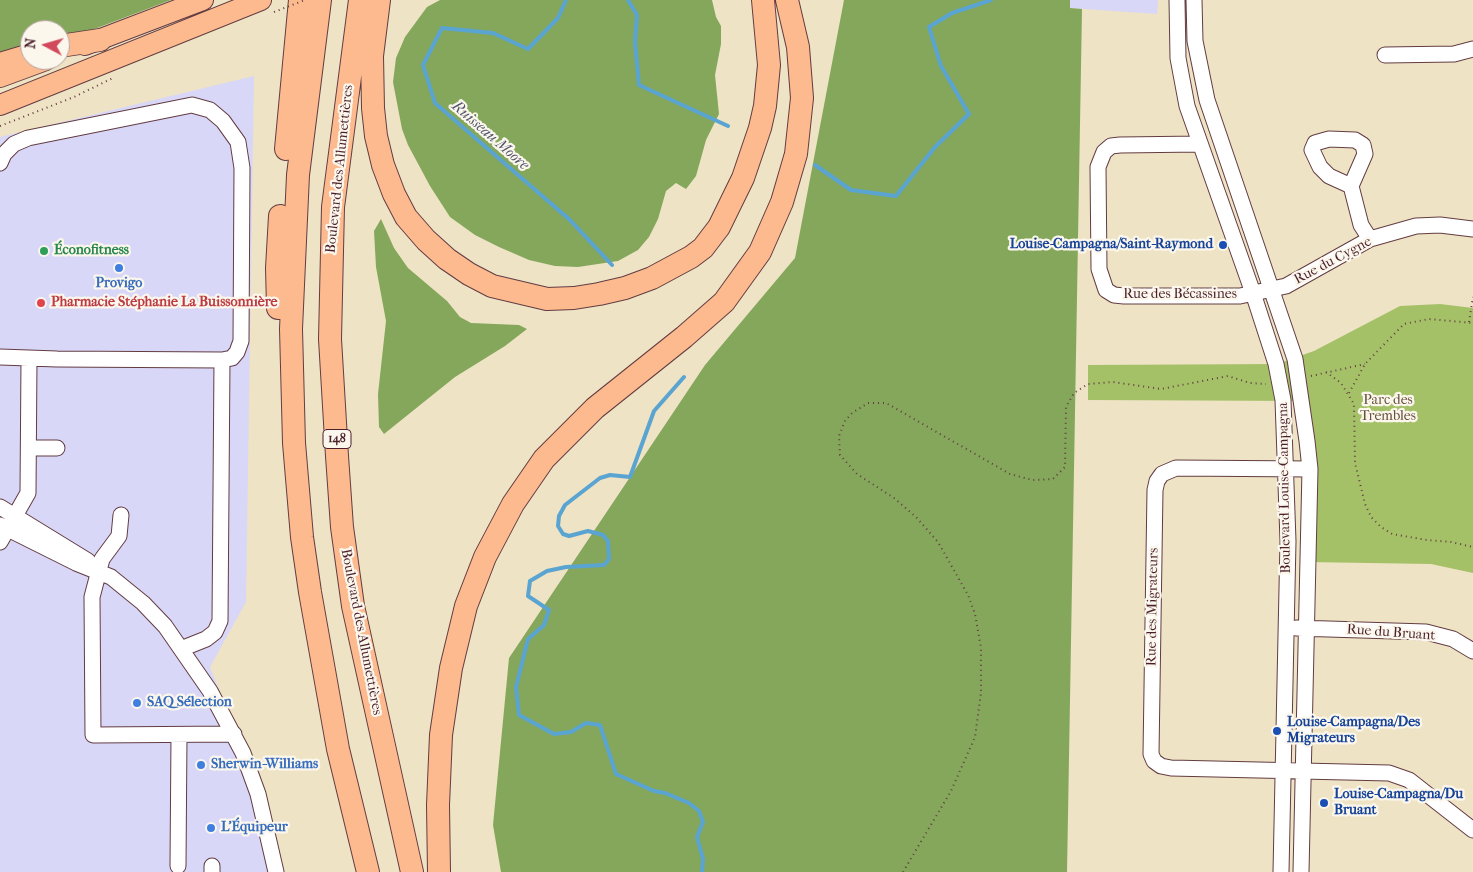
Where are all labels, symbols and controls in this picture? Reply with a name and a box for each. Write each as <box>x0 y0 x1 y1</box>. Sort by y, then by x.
north arrow <box>20 20 70 70</box>
text: N <box>22 37 40 50</box>
street label: Boulevard des Allumettières <box>323 84 357 254</box>
water label: Ruisseau Moore <box>448 98 532 174</box>
street label: Rue du Cygne <box>1291 234 1375 288</box>
place label: Louise-Campagna/Saint-Raymond <box>1010 237 1213 253</box>
marker: Louise-Campagna/Saint-Raymond <box>1217 239 1229 251</box>
place label: Éconofitness <box>54 243 129 259</box>
marker: Éconofitness <box>38 245 50 257</box>
marker: Provigo <box>113 262 125 274</box>
place label: Provigo <box>96 276 142 292</box>
street label: Rue des Bécassines <box>1123 287 1237 303</box>
place label: Pharmacie Stéphanie La Buissonnière <box>51 295 277 311</box>
marker: Pharmacie Stéphanie La Buissonnière <box>35 297 47 309</box>
park label: Parc des Trembles <box>1360 393 1416 426</box>
street label: Boulevard Louise-Campagna <box>1275 402 1295 574</box>
road number: 148 <box>323 429 351 448</box>
street label: Boulevard des Allumettières <box>337 547 385 717</box>
street label: Rue des Migrateurs <box>1144 548 1162 666</box>
street label: Rue du Bruant <box>1346 622 1436 644</box>
place label: SAQ Sélection <box>147 695 232 711</box>
marker: SAQ Sélection <box>131 697 143 709</box>
place label: Louise-Campagna/Des Migrateurs <box>1287 715 1420 748</box>
marker: Louise-Campagna/Des Migrateurs <box>1271 725 1283 737</box>
place label: Sherwin-Williams <box>211 757 318 773</box>
marker: Sherwin-Williams <box>195 759 207 771</box>
place label: Louise-Campagna/Du Bruant <box>1334 787 1463 820</box>
marker: Louise-Campagna/Du Bruant <box>1318 797 1330 809</box>
place label: L'Équipeur <box>221 820 288 836</box>
marker: L'Équipeur <box>205 822 217 834</box>

